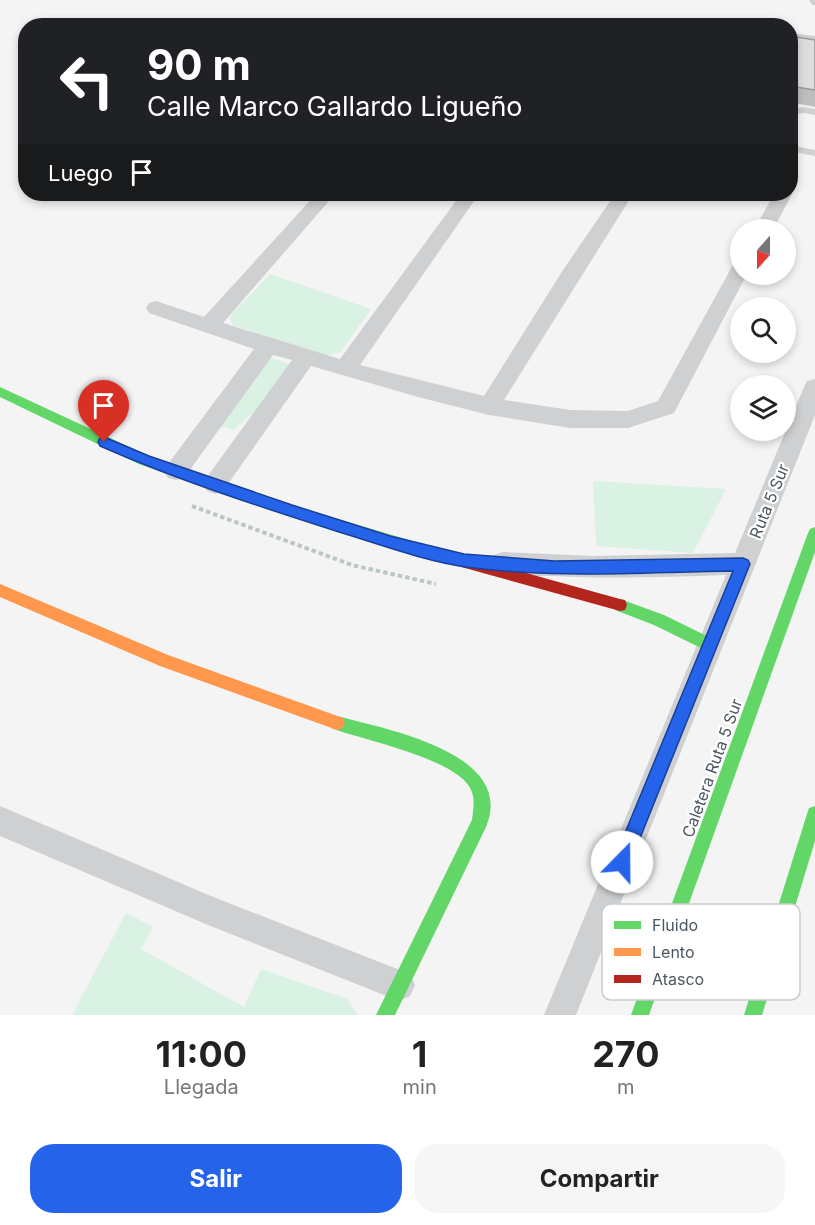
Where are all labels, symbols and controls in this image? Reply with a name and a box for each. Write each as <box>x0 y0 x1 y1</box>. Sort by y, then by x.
text: 90 m <box>147 39 251 90</box>
icon: left <box>48 42 126 120</box>
text: Calle Marco Gallardo Ligueño <box>147 90 523 123</box>
icon: arrive <box>125 156 158 189</box>
text: Luego <box>48 160 113 186</box>
north arrow <box>730 219 796 285</box>
map controls <box>730 219 796 441</box>
button: search <box>730 297 796 363</box>
button: layers <box>730 375 796 441</box>
pin <box>78 380 129 442</box>
icon: arrive <box>87 389 120 422</box>
street label: Ruta 5 Sur <box>745 461 793 541</box>
street label: Caletera Ruta 5 Sur <box>678 696 746 840</box>
position arrow <box>590 830 654 894</box>
legend <box>602 904 800 1000</box>
text: Fluido <box>652 915 698 935</box>
text: Lento <box>652 942 695 962</box>
text: Atasco <box>652 969 704 989</box>
text: 11:00 <box>155 1032 247 1076</box>
text: 1 <box>412 1032 427 1076</box>
text: 270 <box>592 1032 660 1076</box>
text: Llegada <box>164 1075 239 1099</box>
text: min <box>403 1075 437 1099</box>
text: m <box>617 1075 635 1099</box>
button: Salir <box>30 1144 402 1213</box>
button: Compartir <box>414 1144 785 1213</box>

